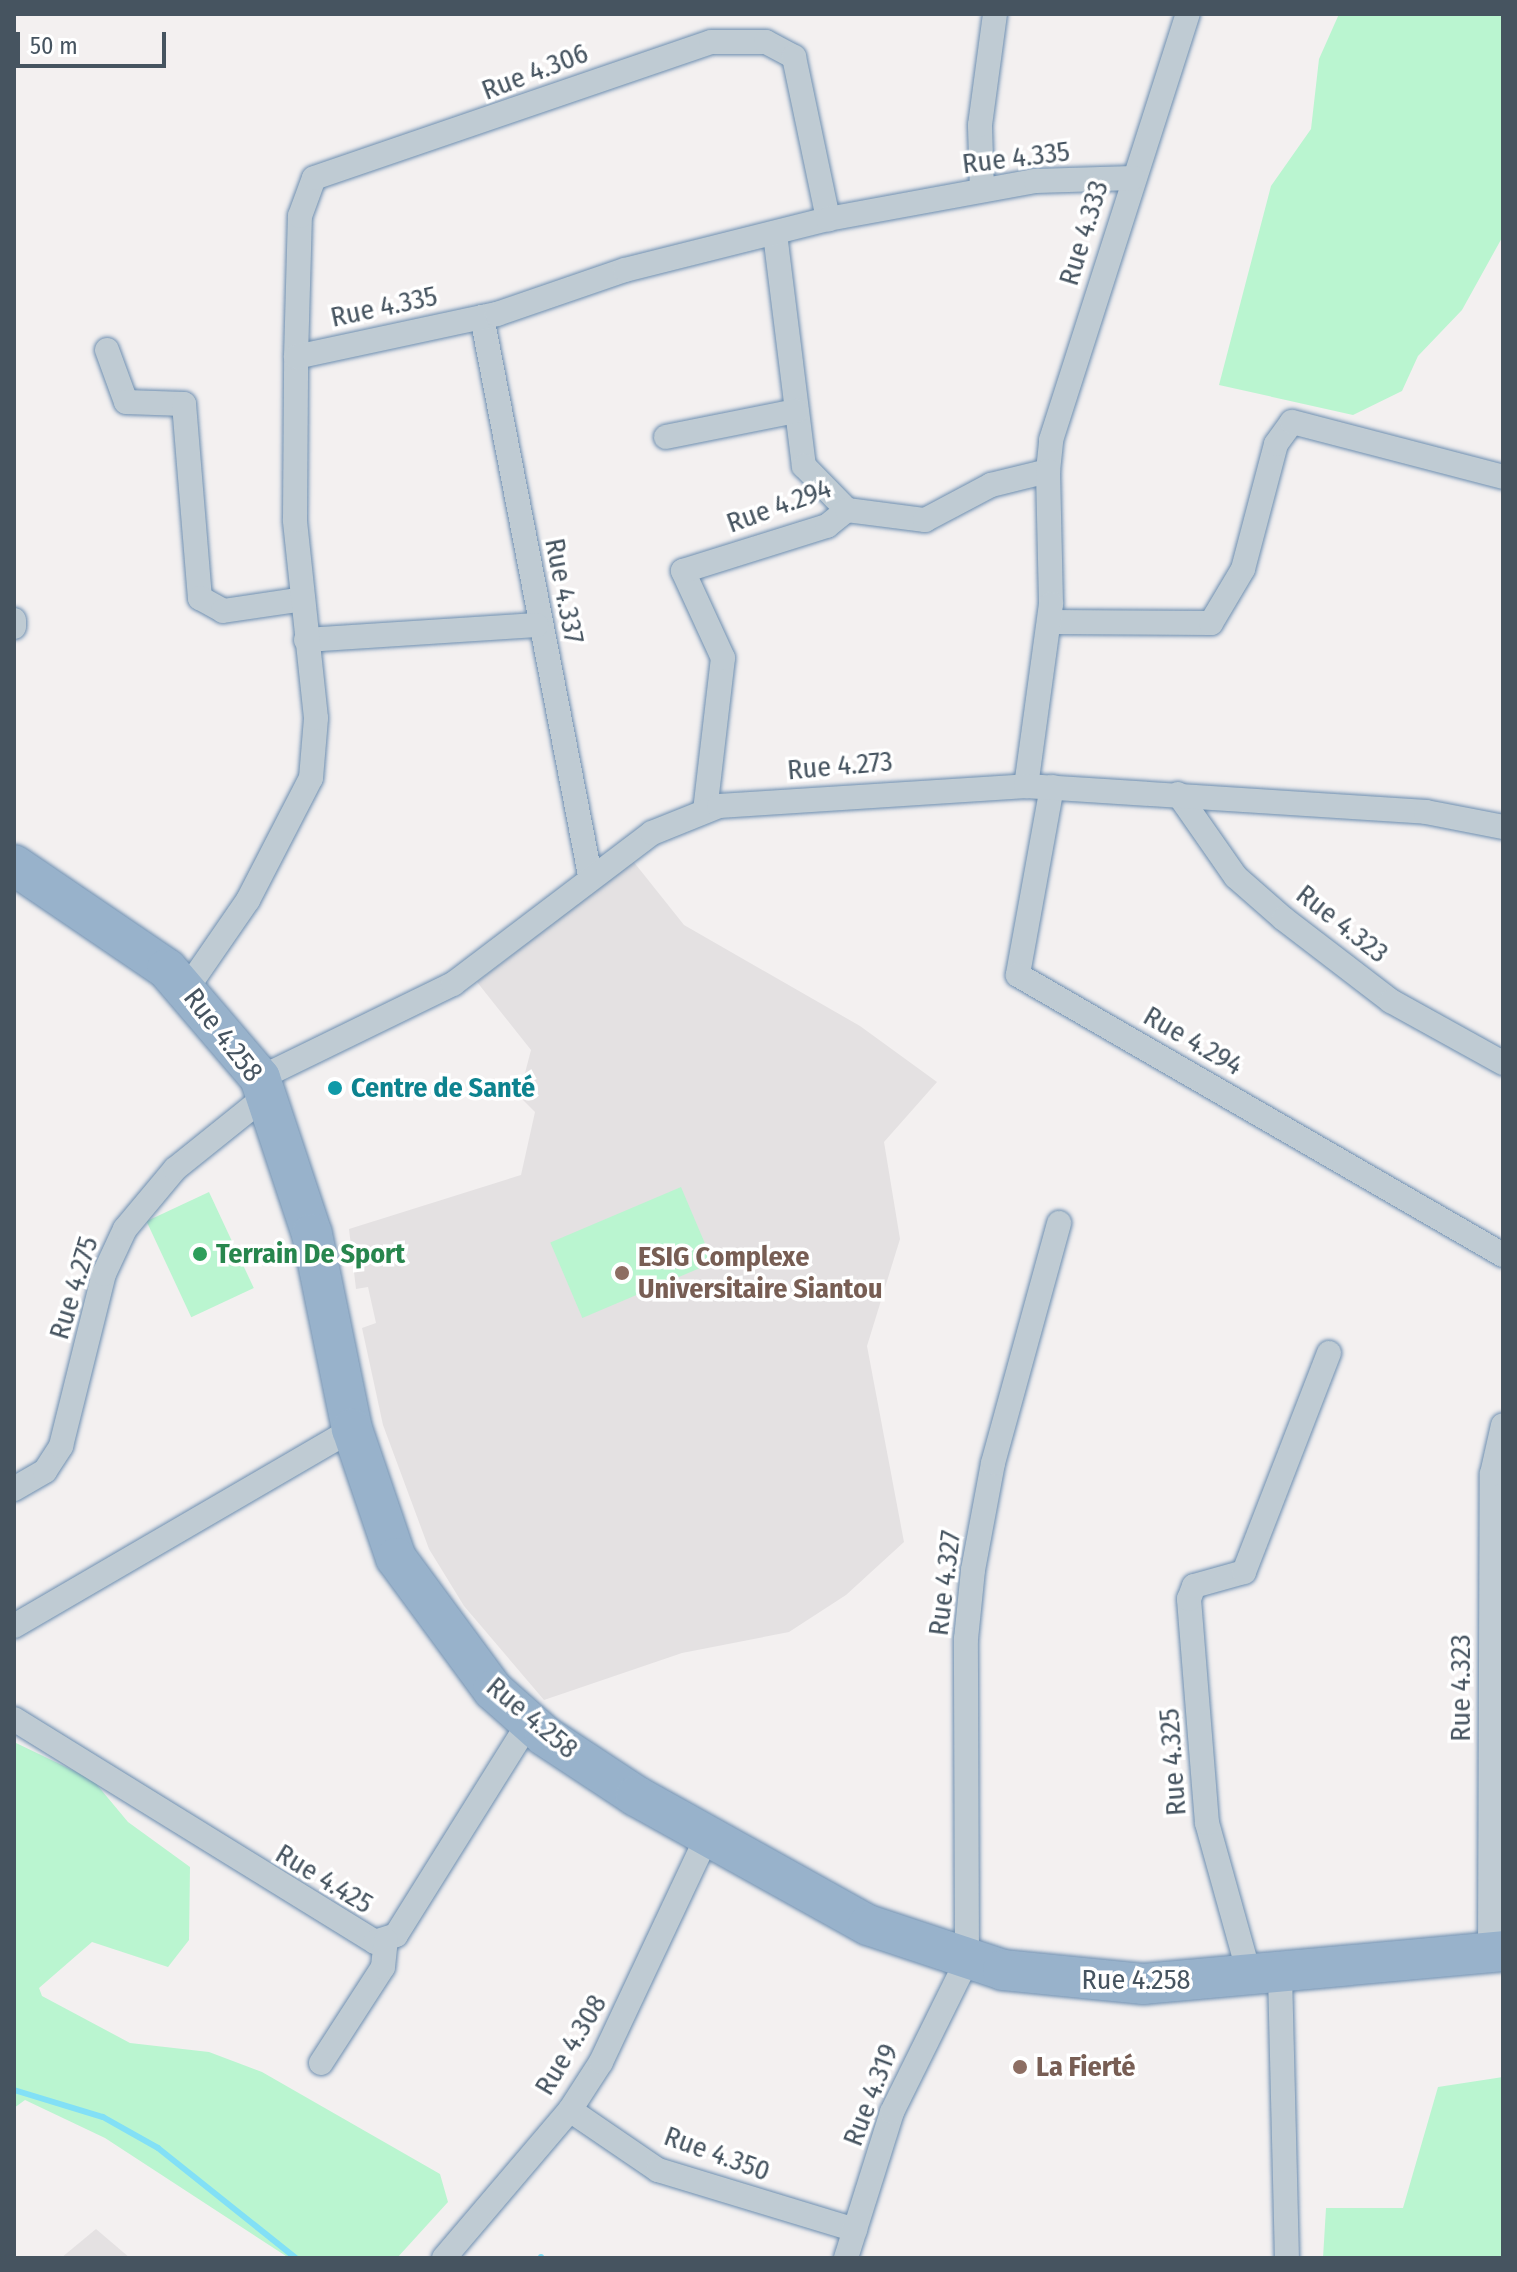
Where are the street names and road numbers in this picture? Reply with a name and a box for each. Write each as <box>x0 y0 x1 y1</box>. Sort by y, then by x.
street label: Rue 4.306 <box>477 36 593 108</box>
street label: Rue 4.335 <box>960 135 1072 181</box>
street label: Rue 4.333 <box>1052 176 1116 290</box>
street label: Rue 4.335 <box>328 279 440 335</box>
street label: Rue 4.294 <box>722 472 836 540</box>
street label: Rue 4.337 <box>537 536 591 646</box>
street label: Rue 4.273 <box>786 745 894 787</box>
street label: Rue 4.323 <box>1289 878 1395 970</box>
street label: Rue 4.258 <box>176 982 270 1088</box>
street label: Rue 4.294 <box>1137 999 1249 1083</box>
street label: Rue 4.275 <box>42 1233 106 1343</box>
street label: Rue 4.327 <box>922 1528 968 1638</box>
street label: Rue 4.323 <box>1444 1634 1478 1742</box>
street label: Rue 4.258 <box>479 1670 585 1766</box>
street label: Rue 4.325 <box>1152 1707 1194 1817</box>
street label: Rue 4.425 <box>269 1837 379 1921</box>
street label: Rue 4.258 <box>1081 1963 1191 1997</box>
street label: Rue 4.308 <box>528 1989 614 2101</box>
street label: Rue 4.319 <box>836 2039 906 2151</box>
street label: Rue 4.350 <box>660 2119 774 2189</box>

